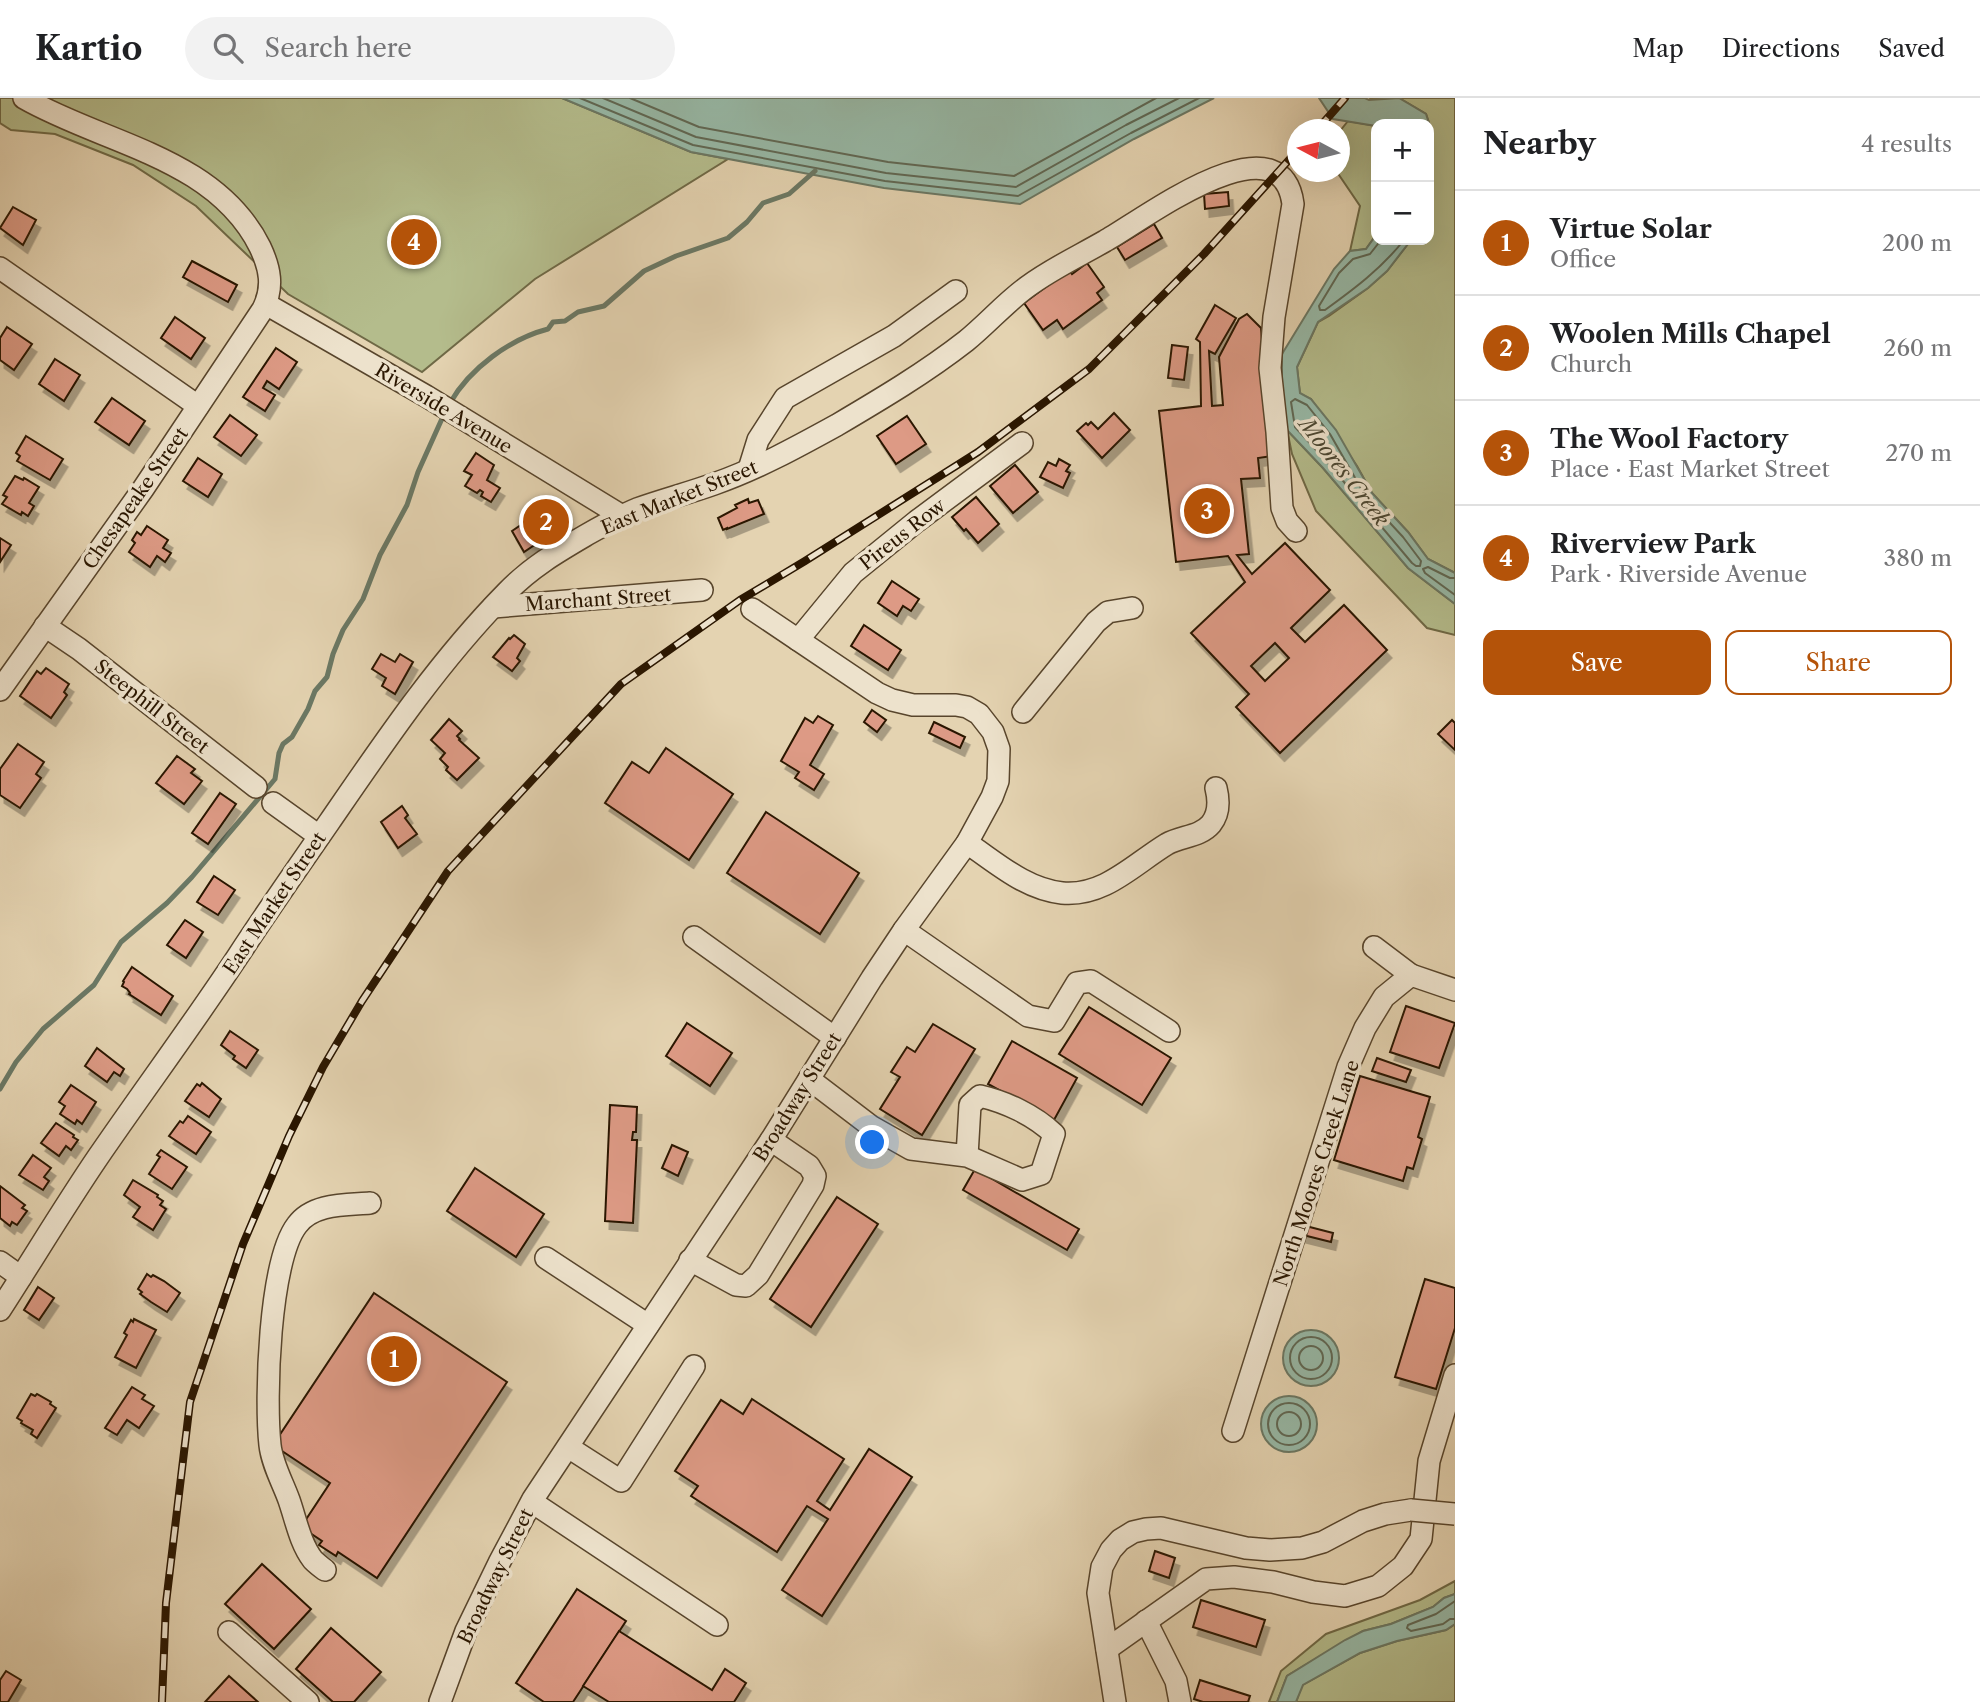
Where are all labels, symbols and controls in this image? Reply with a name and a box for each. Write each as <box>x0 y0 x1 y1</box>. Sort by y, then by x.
search box <box>185 17 675 80</box>
text: Kartio <box>35 28 143 69</box>
icon: search <box>209 29 247 67</box>
text: Search here <box>265 32 412 64</box>
text: Map <box>1632 34 1684 63</box>
text: Directions <box>1722 34 1840 63</box>
text: Saved <box>1878 34 1945 63</box>
north arrow <box>1287 119 1350 182</box>
map controls <box>1371 119 1434 245</box>
button: + <box>1371 119 1434 182</box>
text: Nearby <box>1483 125 1596 162</box>
text: 4 results <box>1861 130 1952 158</box>
button: − <box>1371 182 1434 245</box>
text: Virtue Solar <box>1550 213 1712 245</box>
pin: 4 <box>391 216 437 268</box>
text: 1 <box>1501 229 1511 257</box>
text: 200 m <box>1882 229 1952 257</box>
text: Office <box>1550 245 1616 273</box>
text: Woolen Mills Chapel <box>1550 318 1831 350</box>
text: 2 <box>1499 334 1513 362</box>
text: 260 m <box>1883 334 1952 362</box>
text: Church <box>1550 350 1632 378</box>
street label: Riverside Avenue <box>371 358 517 458</box>
water label: Moores Creek <box>1292 410 1395 531</box>
street label: Chesapeake Street <box>78 423 193 574</box>
text: The Wool Factory <box>1550 423 1788 455</box>
text: 3 <box>1500 439 1513 467</box>
text: 270 m <box>1885 439 1952 467</box>
street label: East Market Street <box>598 455 761 539</box>
text: Place · East Market Street <box>1550 455 1830 483</box>
pin: 3 <box>1184 485 1230 537</box>
street label: Pireus Row <box>855 494 950 575</box>
pin: 2 <box>523 496 569 548</box>
text: Riverview Park <box>1550 528 1756 560</box>
text: 4 <box>1499 544 1513 572</box>
text: 380 m <box>1884 544 1952 572</box>
text: Park · Riverside Avenue <box>1550 560 1807 588</box>
street label: Marchant Street <box>524 583 672 616</box>
button: Save <box>1483 630 1711 695</box>
button: Share <box>1725 630 1952 695</box>
street label: Steephill Street <box>90 655 214 758</box>
street label: East Market Street <box>218 828 331 979</box>
street label: Broadway Street <box>749 1028 846 1166</box>
street label: North Moores Creek Lane <box>1269 1057 1364 1289</box>
your location <box>855 1125 889 1159</box>
pin: 1 <box>371 1333 417 1385</box>
street label: Broadway Street <box>453 1505 538 1648</box>

